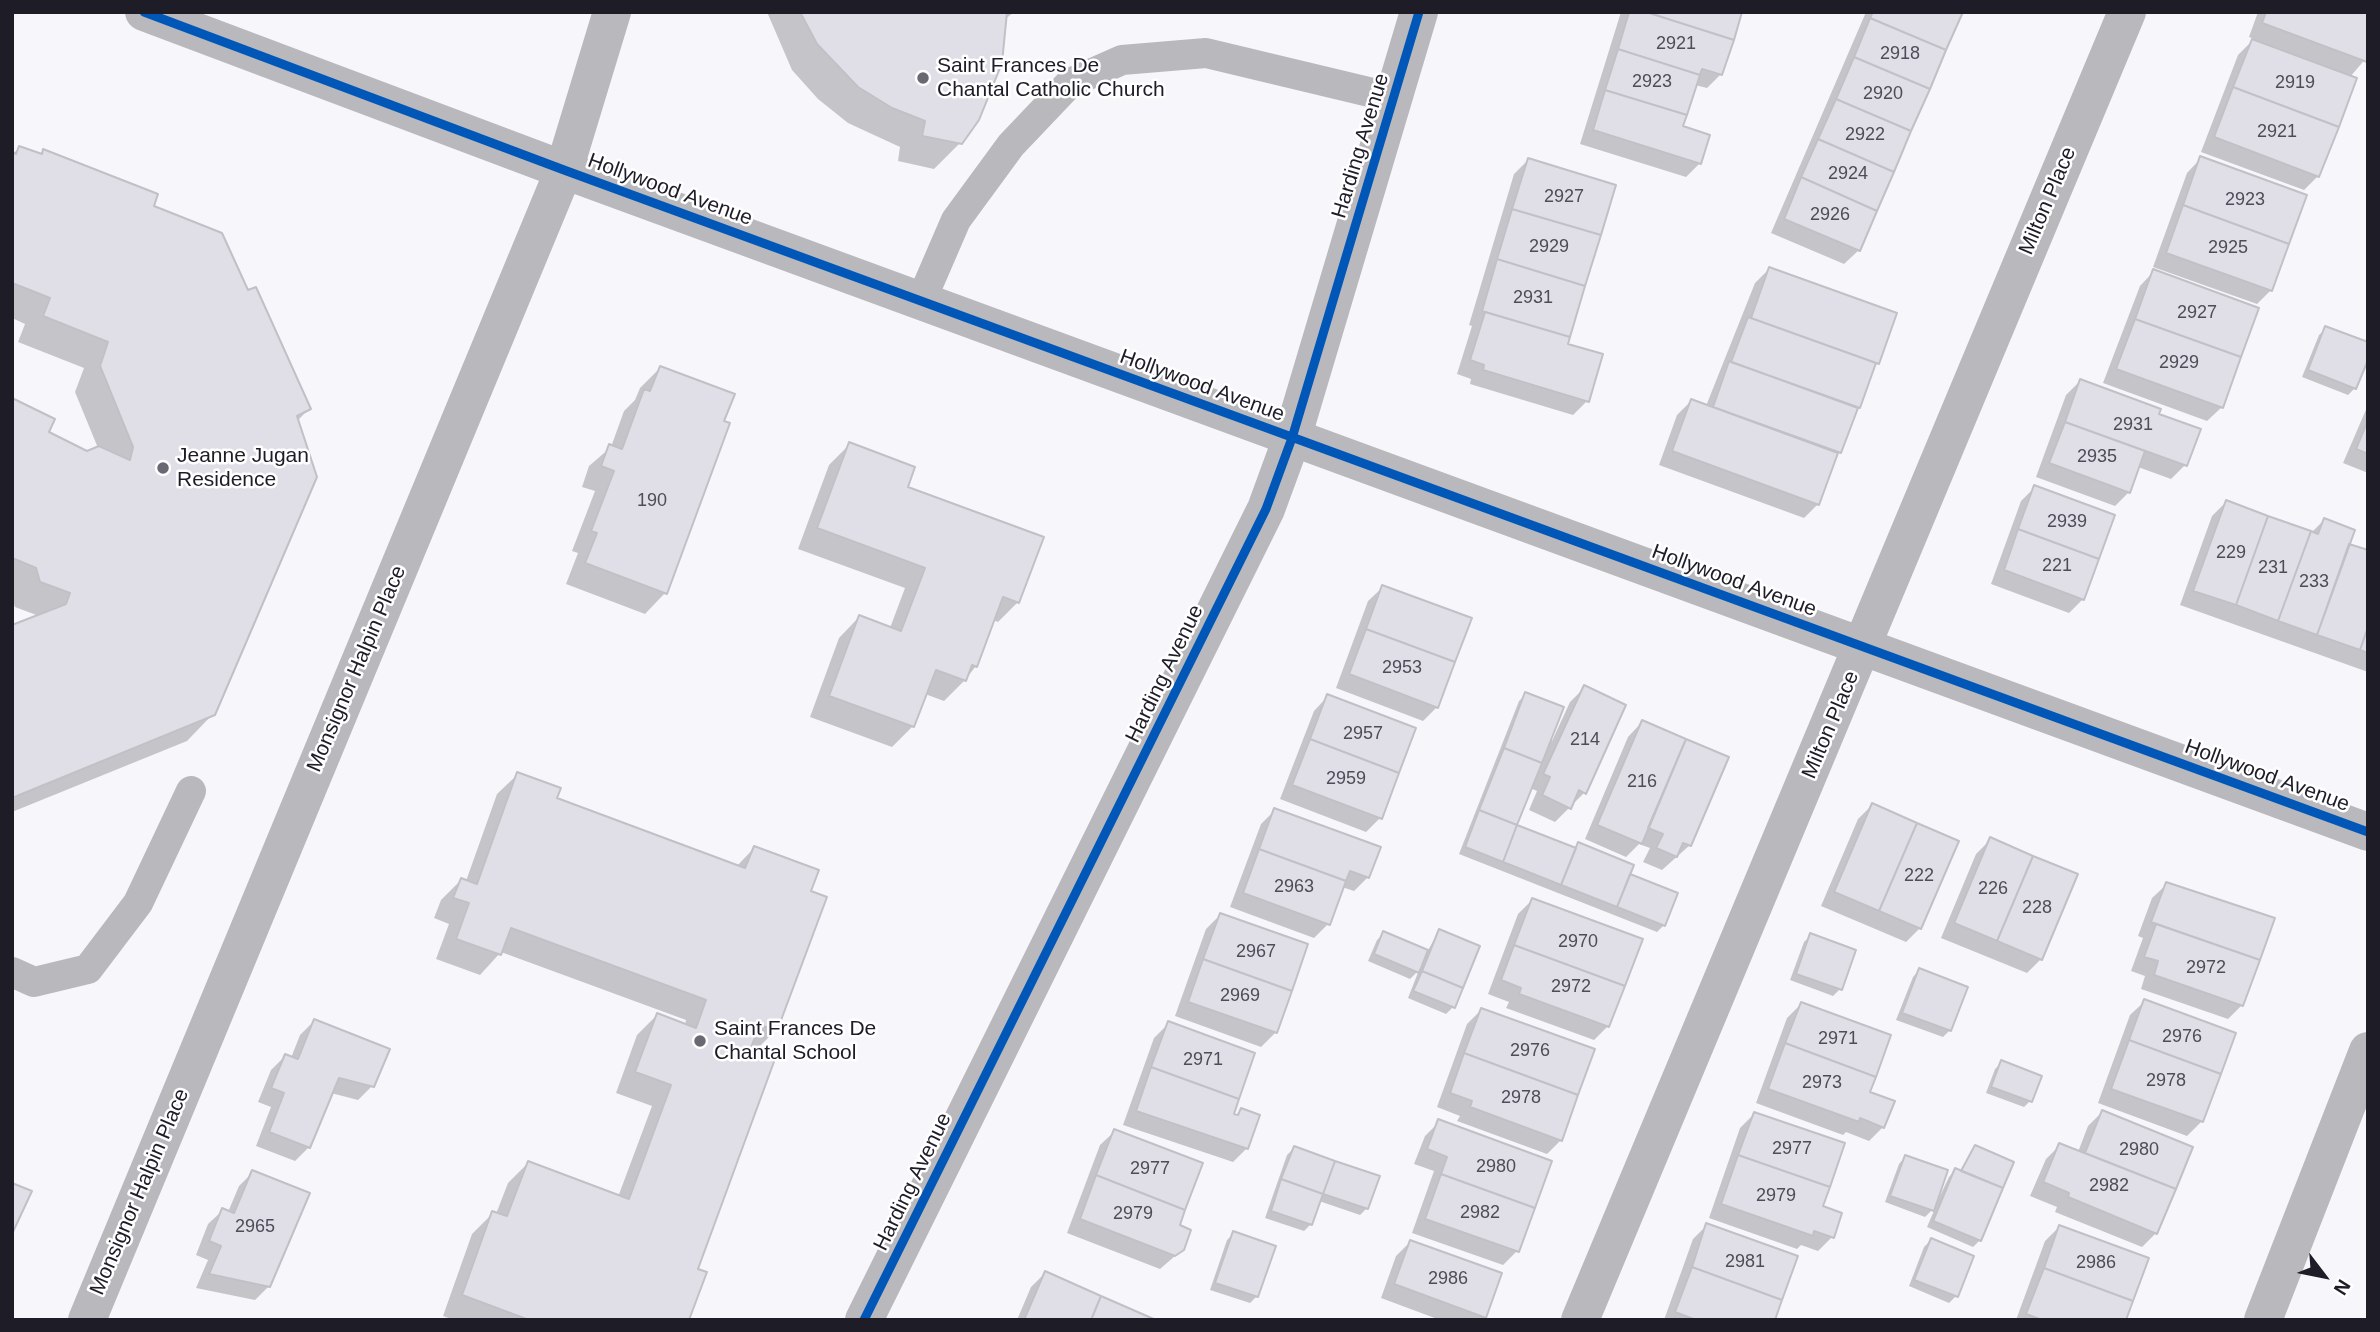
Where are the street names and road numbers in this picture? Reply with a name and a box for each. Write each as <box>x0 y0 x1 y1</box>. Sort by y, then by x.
street label: Harding Avenue <box>1327 70 1395 222</box>
street label: Milton Place <box>2014 143 2082 259</box>
street label: Hollywood Avenue <box>584 148 756 232</box>
street label: Hollywood Avenue <box>1116 344 1288 428</box>
street label: Hollywood Avenue <box>1648 539 1820 623</box>
street label: Monsignor Halpin Place <box>302 562 412 776</box>
street label: Harding Avenue <box>1121 601 1209 747</box>
street label: Milton Place <box>1797 667 1865 783</box>
street label: Hollywood Avenue <box>2181 734 2353 818</box>
street label: Monsignor Halpin Place <box>85 1085 195 1299</box>
street label: Harding Avenue <box>869 1109 957 1255</box>

